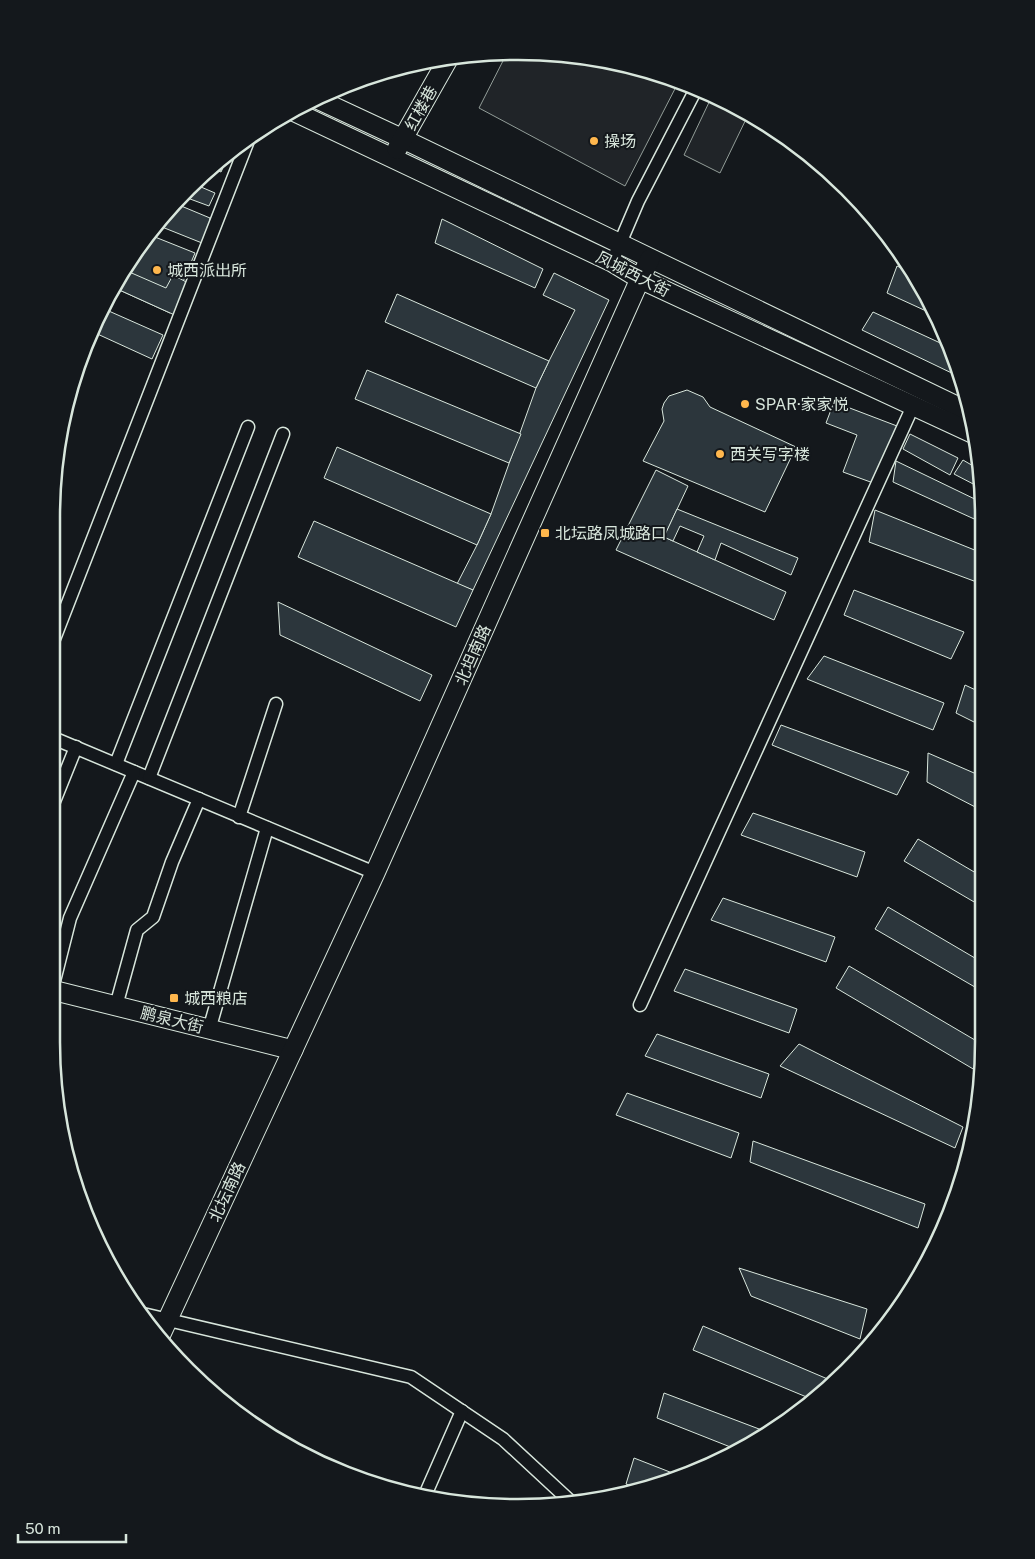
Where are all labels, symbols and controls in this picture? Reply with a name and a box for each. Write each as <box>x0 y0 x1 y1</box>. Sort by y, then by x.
street label: 红楼巷 <box>401 82 441 134</box>
place label: 操场 <box>604 132 636 151</box>
marker: 操场 <box>588 135 600 147</box>
street label: 凤城西大街 <box>593 247 673 301</box>
place label: 城西派出所 <box>167 261 247 280</box>
marker: 城西派出所 <box>151 264 163 276</box>
place label: SPAR·家家悦 <box>755 395 849 414</box>
marker: SPAR·家家悦 <box>739 398 751 410</box>
place label: 西关写字楼 <box>730 445 810 464</box>
marker: 西关写字楼 <box>714 448 726 460</box>
place label: 北坛路凤城路口 <box>555 524 667 543</box>
marker: 北坛路凤城路口 <box>539 527 551 539</box>
street label: 北坦南路 <box>451 622 495 688</box>
place label: 城西粮店 <box>184 989 248 1008</box>
marker: 城西粮店 <box>168 992 180 1004</box>
street label: 鹏泉大街 <box>139 1003 205 1037</box>
street label: 北坛南路 <box>205 1159 249 1225</box>
scale bar <box>18 1512 125 1544</box>
text: 50 m <box>25 1520 60 1537</box>

